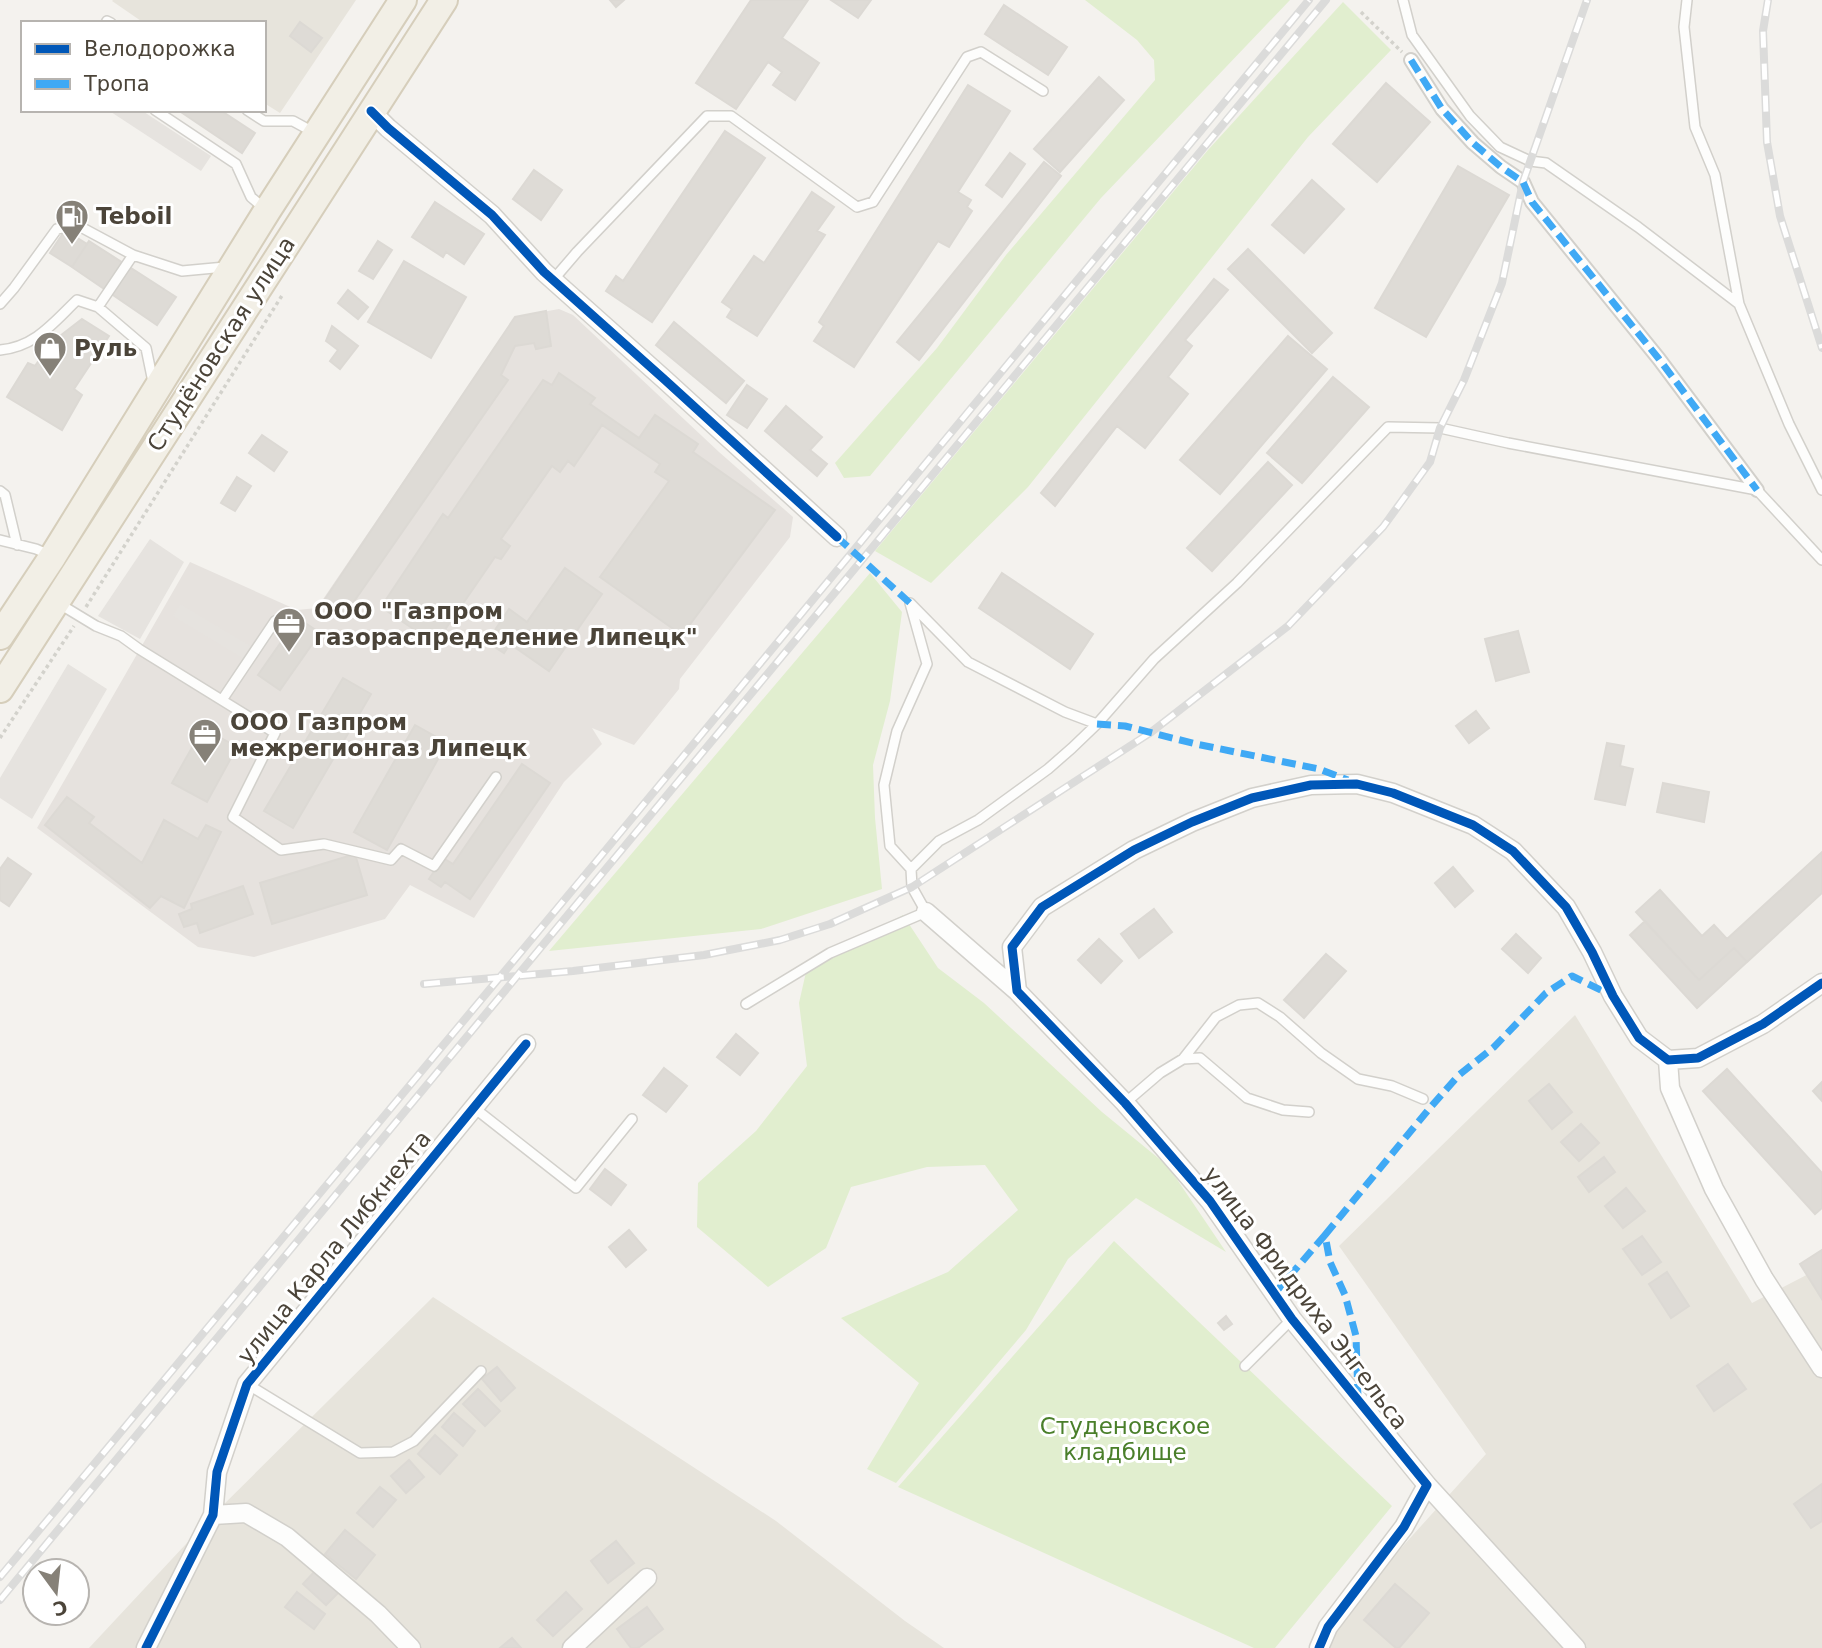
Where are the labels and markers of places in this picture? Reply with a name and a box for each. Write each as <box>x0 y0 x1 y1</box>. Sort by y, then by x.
fuel station icon: Teboil <box>53 197 91 246</box>
place label: Teboil <box>96 203 172 229</box>
shop icon: Руль <box>31 329 69 378</box>
place label: Руль <box>74 335 137 361</box>
place label: ООО "Газпром газораспределение Липецк" <box>314 598 698 650</box>
office icon: ООО "Газпром газораспределение Липецк" <box>270 605 308 654</box>
place label: ООО Газпром межрегионгаз Липецк <box>230 709 528 761</box>
office icon: ООО Газпром межрегионгаз Липецк <box>186 716 224 765</box>

